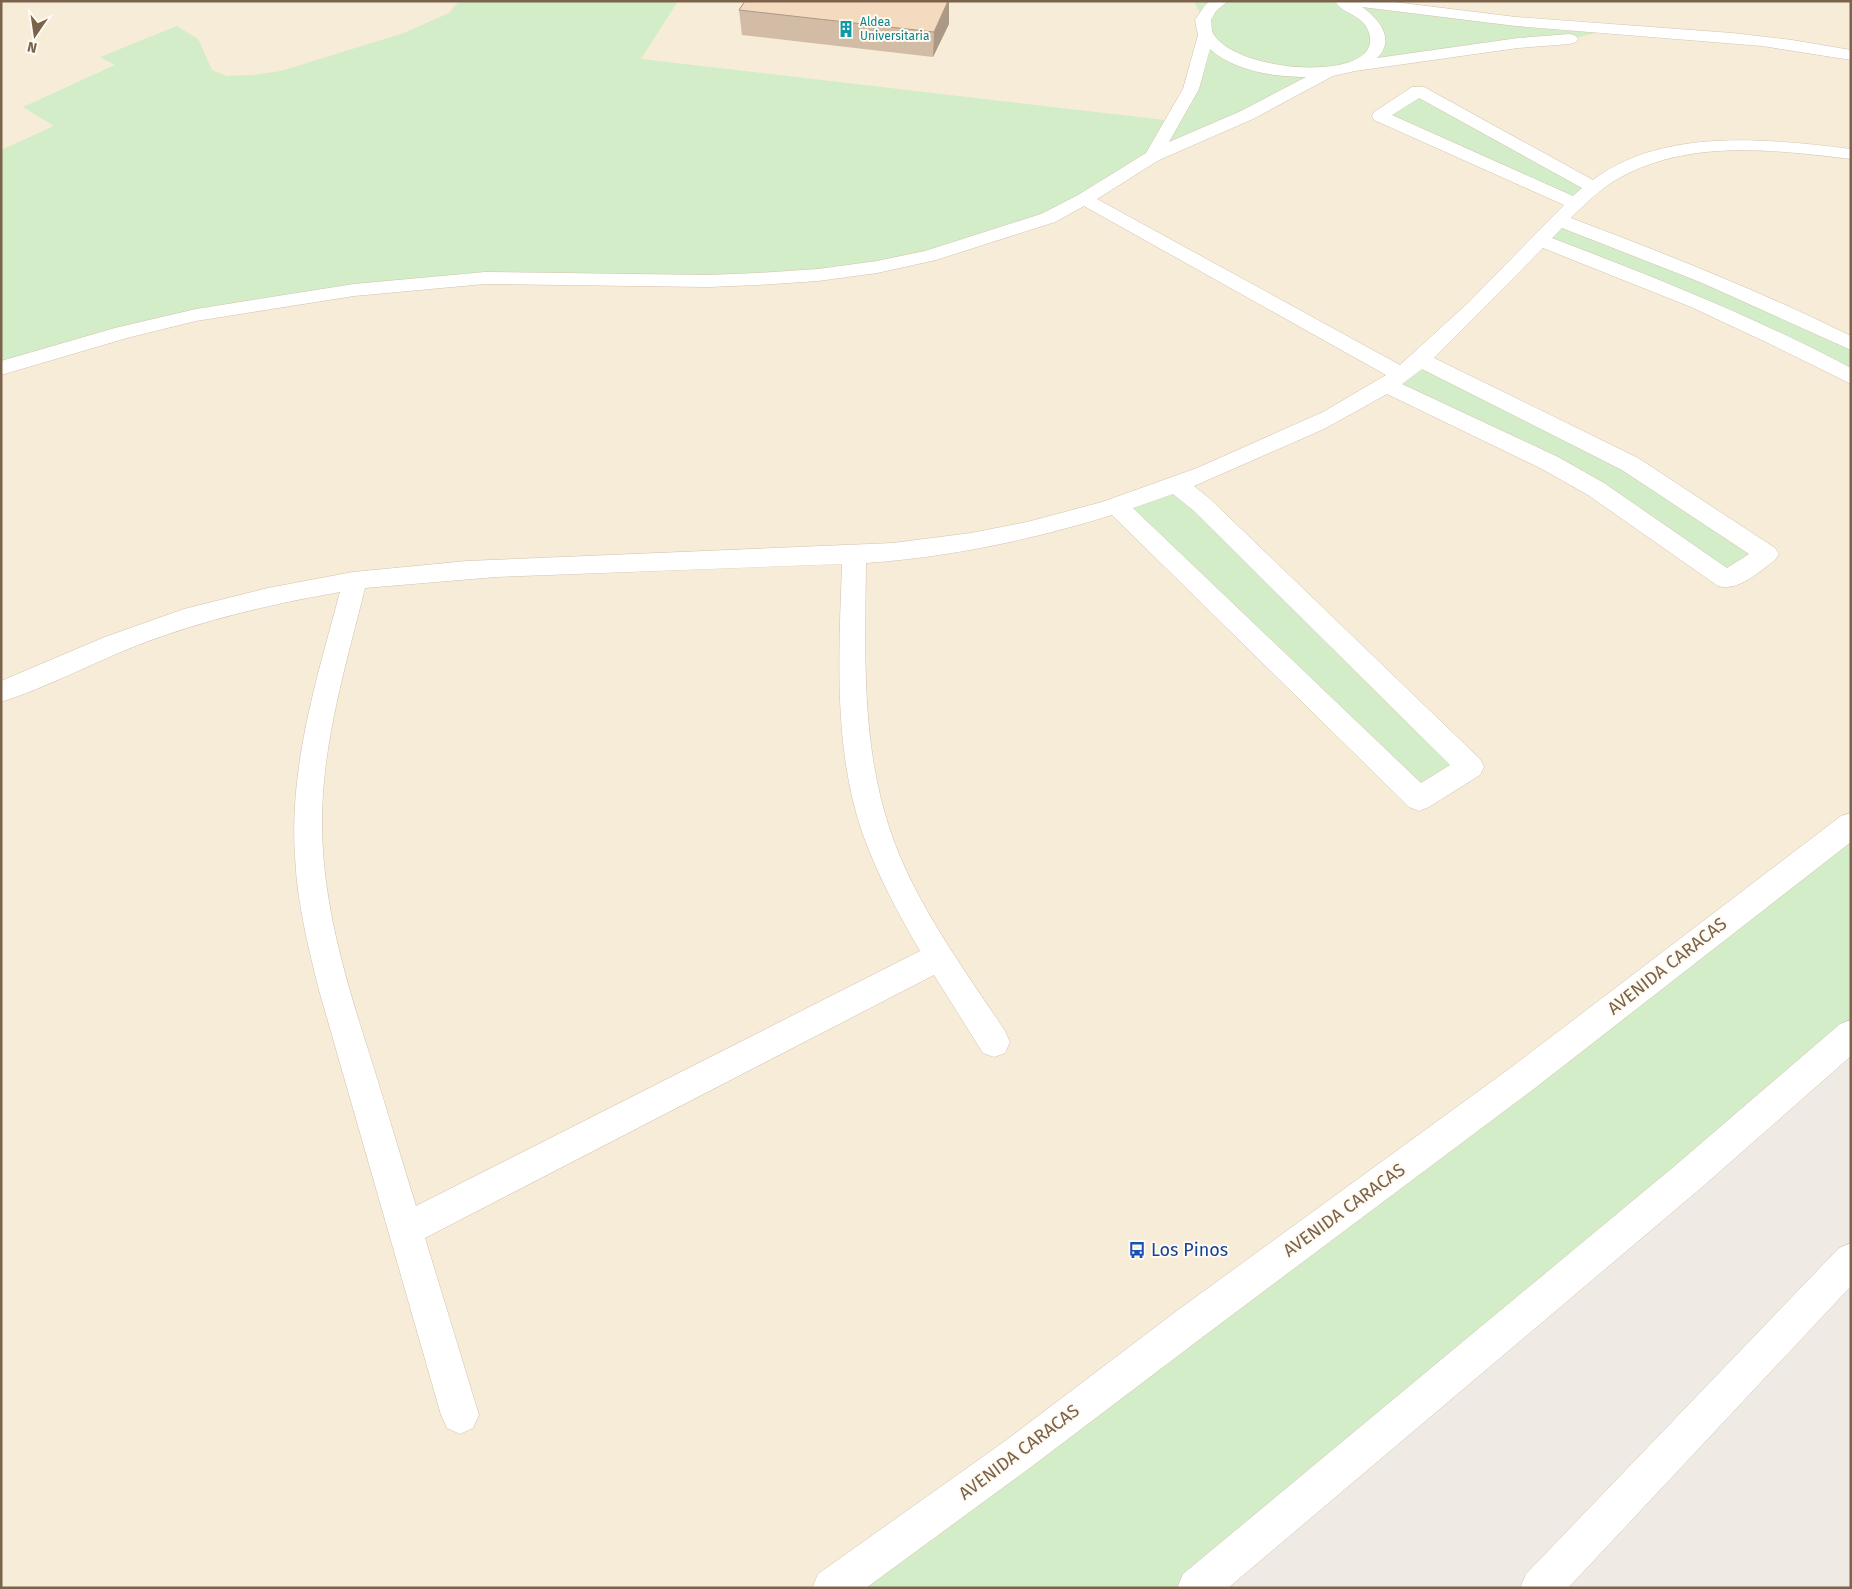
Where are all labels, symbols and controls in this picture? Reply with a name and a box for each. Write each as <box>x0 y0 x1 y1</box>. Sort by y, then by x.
north arrow <box>10 10 60 60</box>
place label: Aldea Universitaria <box>860 15 930 43</box>
building icon: Aldea Universitaria <box>836 19 856 39</box>
text: N <box>26 38 39 57</box>
street label: AVENIDA CARACAS <box>1603 912 1731 1019</box>
street label: AVENIDA CARACAS <box>1279 1158 1409 1262</box>
place label: Los Pinos <box>1151 1239 1228 1261</box>
bus stop icon: Los Pinos <box>1127 1240 1147 1260</box>
street label: AVENIDA CARACAS <box>954 1399 1084 1505</box>

